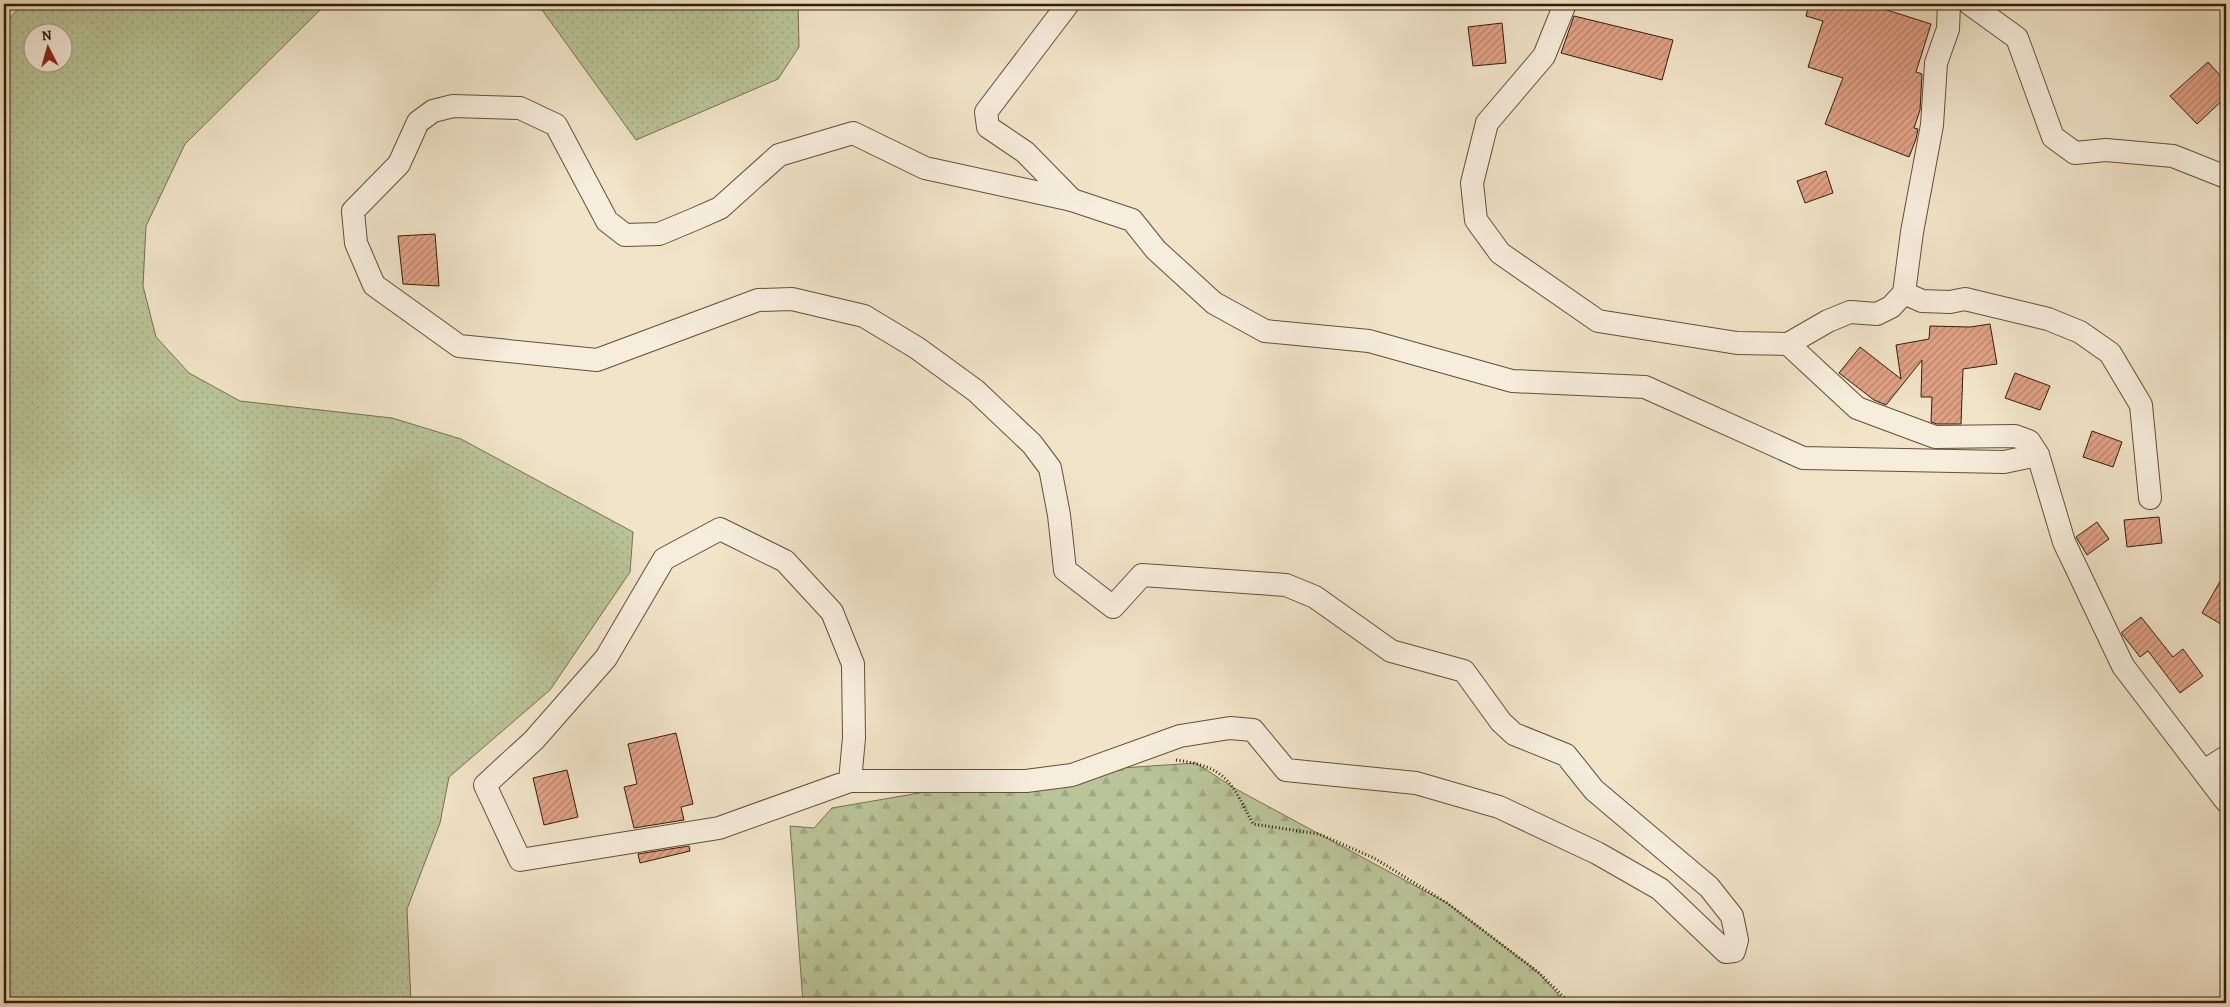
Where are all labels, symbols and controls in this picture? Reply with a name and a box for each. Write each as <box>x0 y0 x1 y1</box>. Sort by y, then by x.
north arrow <box>22 22 72 72</box>
text: N <box>41 26 53 46</box>

